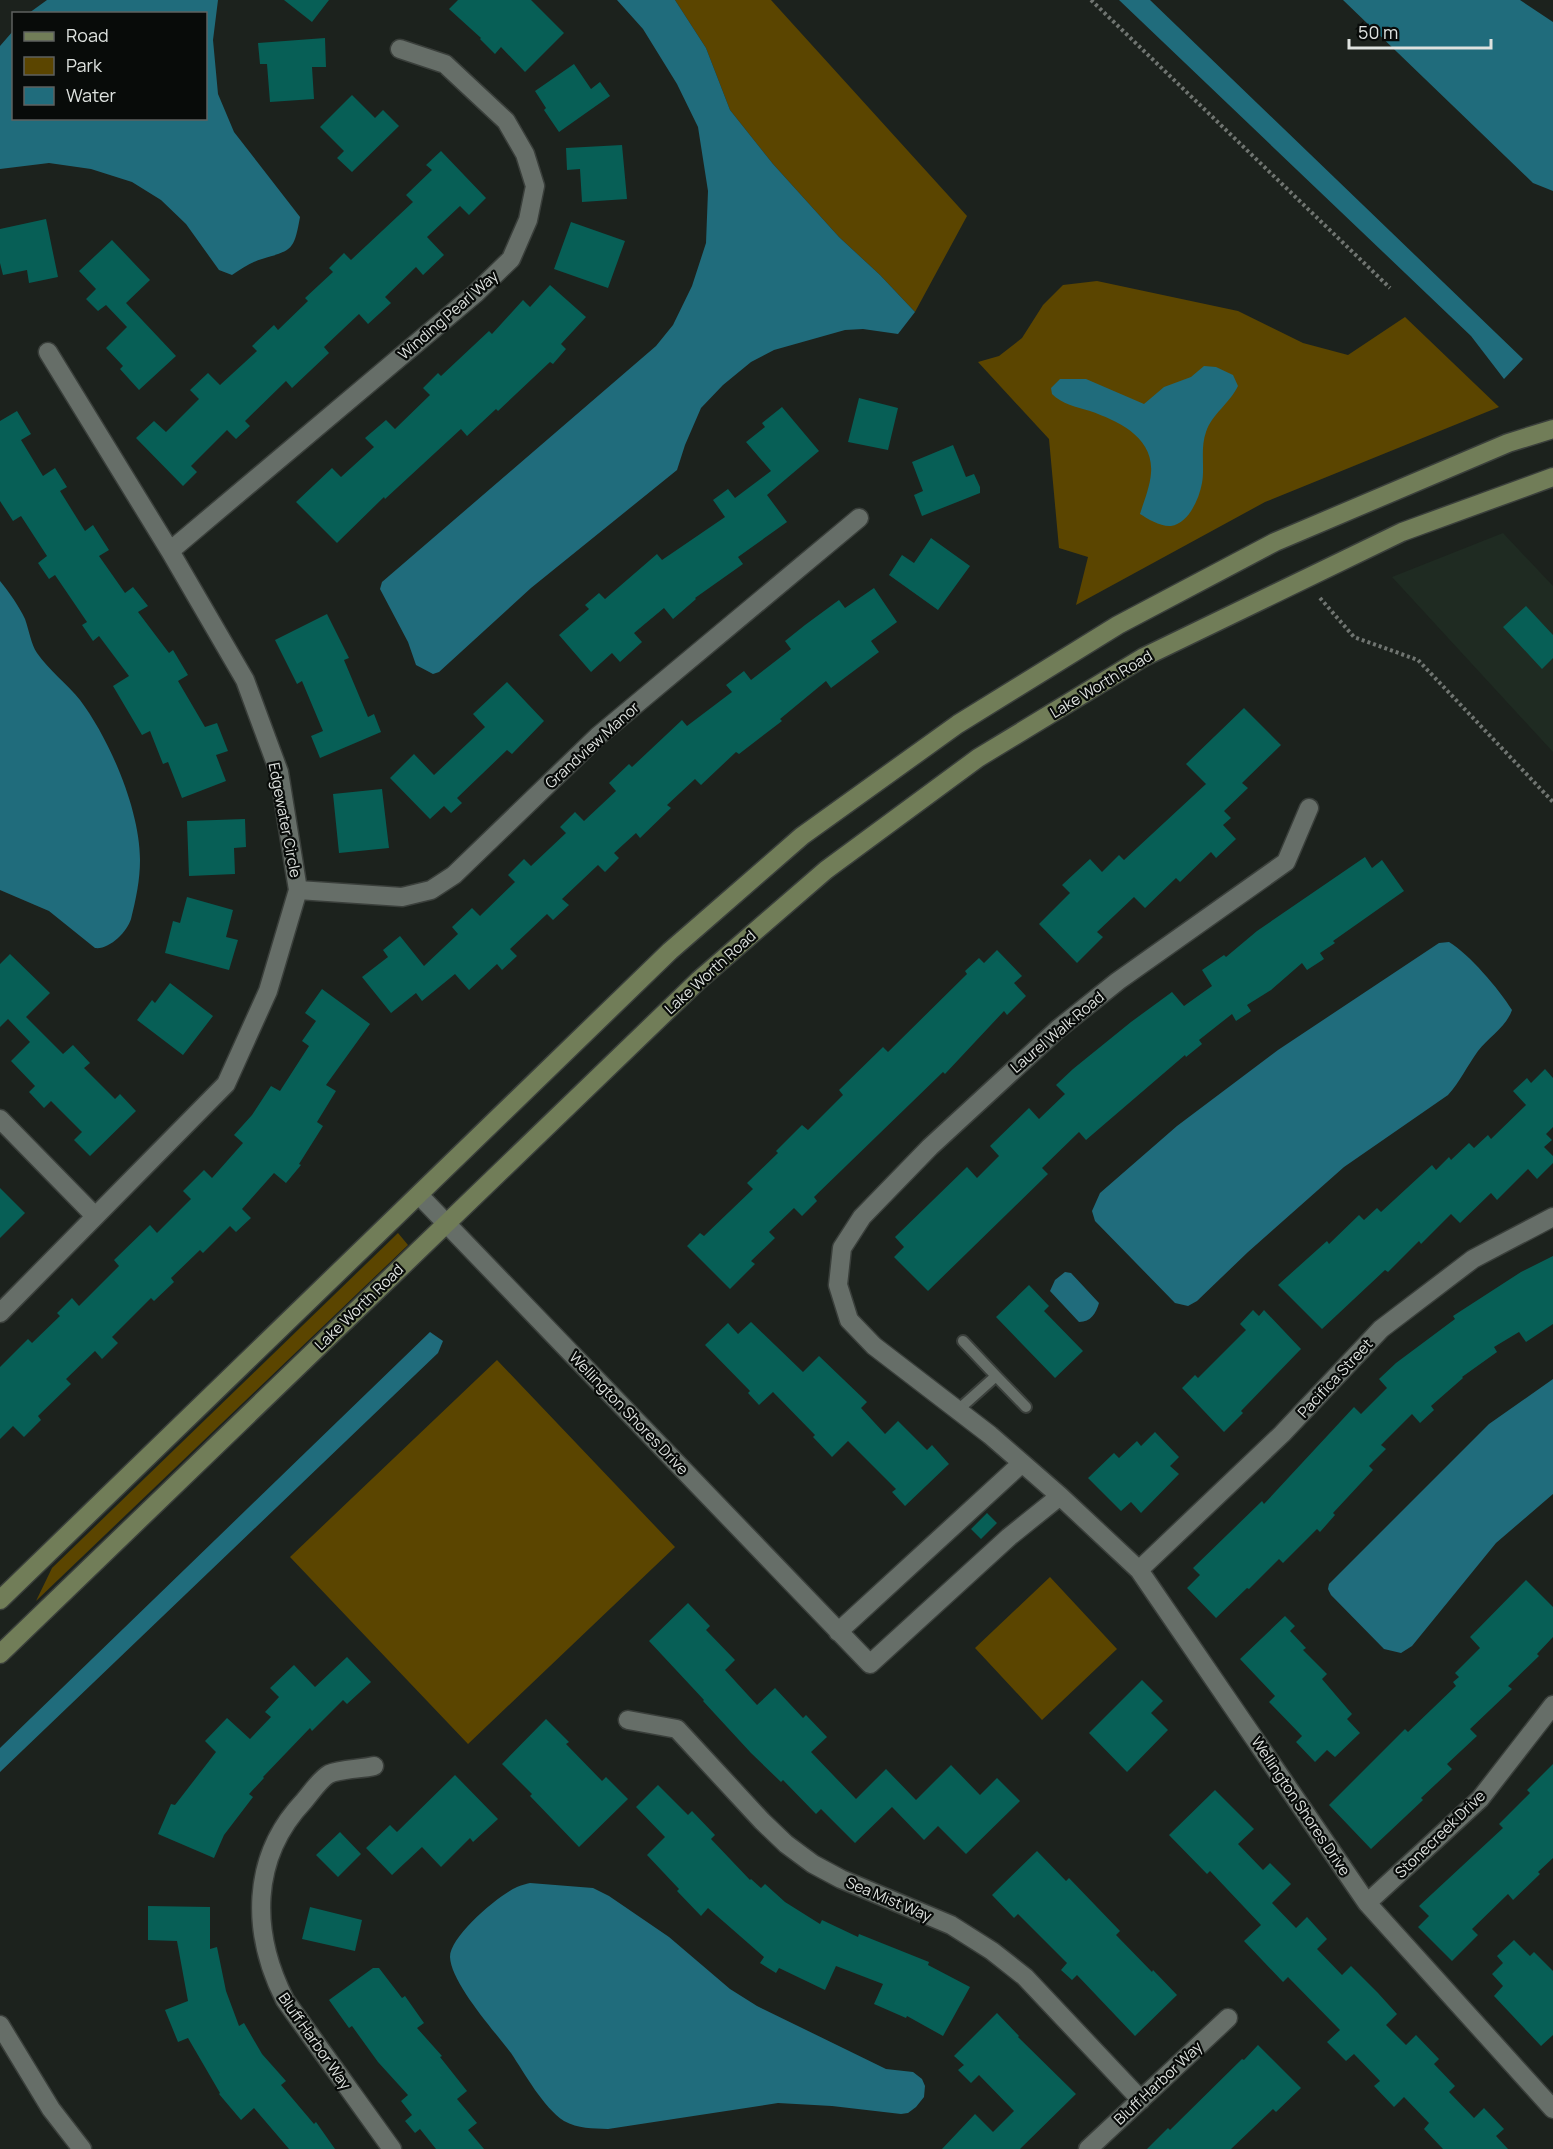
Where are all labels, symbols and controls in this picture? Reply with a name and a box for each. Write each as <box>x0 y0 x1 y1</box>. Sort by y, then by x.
legend <box>12 12 207 120</box>
scale bar <box>1349 12 1492 50</box>
text: 50 m <box>1358 20 1398 44</box>
text: Road <box>66 23 109 47</box>
text: Park <box>66 53 103 77</box>
text: Water <box>66 83 116 107</box>
street label: Winding Pearl Way <box>393 266 503 364</box>
street label: Lake Worth Road <box>1046 645 1156 723</box>
street label: Grandview Manor <box>540 697 644 793</box>
street label: Edgewater Circle <box>264 761 307 880</box>
street label: Lake Worth Road <box>660 925 760 1019</box>
street label: Laurel Walk Road <box>1006 986 1108 1078</box>
street label: Lake Worth Road <box>310 1259 408 1355</box>
street label: Pacifica Street <box>1293 1334 1377 1422</box>
street label: Wellington Shores Drive <box>565 1347 694 1479</box>
street label: Wellington Shores Drive <box>1247 1732 1356 1880</box>
street label: Stonecreek Drive <box>1390 1785 1490 1883</box>
street label: Sea Mist Way <box>843 1871 935 1927</box>
street label: Bluff Harbor Way <box>274 1988 356 2094</box>
street label: Bluff Harbor Way <box>1109 2036 1207 2130</box>

